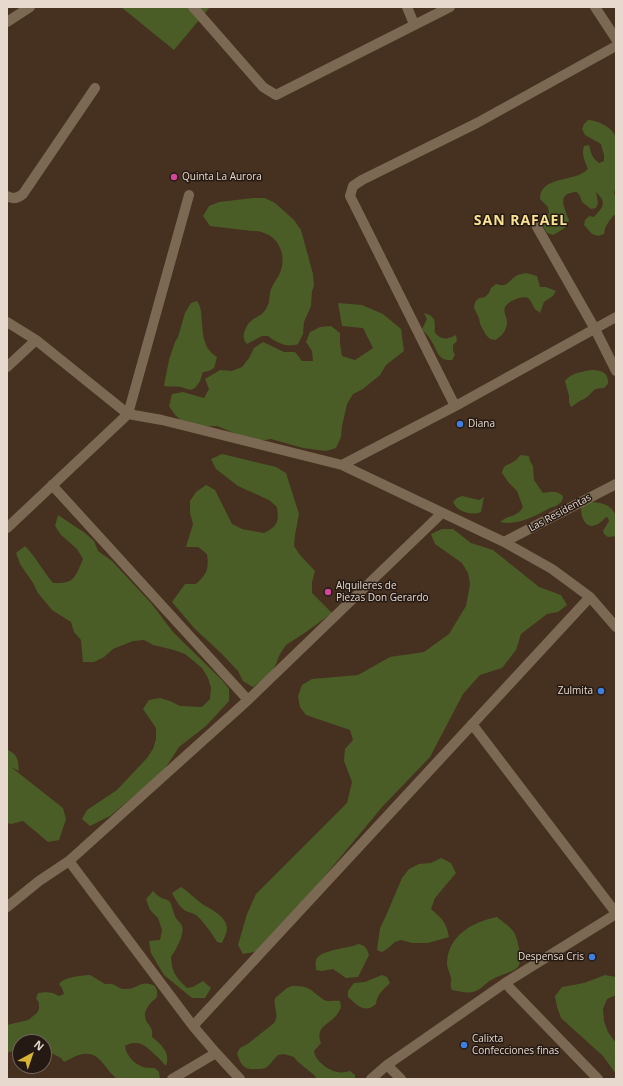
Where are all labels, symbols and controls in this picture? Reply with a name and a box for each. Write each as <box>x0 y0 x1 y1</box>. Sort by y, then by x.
place label: Quinta La Aurora <box>182 171 262 183</box>
marker: Quinta La Aurora <box>169 172 179 182</box>
district label: SAN RAFAEL <box>474 213 568 229</box>
place label: Diana <box>468 418 495 430</box>
marker: Diana <box>455 419 465 429</box>
street label: Las Residentas <box>527 492 593 534</box>
place label: Alquileres de Piezas Don Gerardo <box>336 580 429 604</box>
marker: Alquileres de Piezas Don Gerardo <box>323 587 333 597</box>
place label: Zulmita <box>558 685 593 697</box>
marker: Zulmita <box>596 686 606 696</box>
place label: Despensa Cris <box>518 951 584 963</box>
marker: Despensa Cris <box>587 952 597 962</box>
place label: Calixta Confecciones finas <box>472 1033 559 1056</box>
north arrow <box>12 1034 52 1074</box>
text: N <box>31 1037 48 1054</box>
marker: Calixta Confecciones finas <box>459 1040 469 1050</box>

